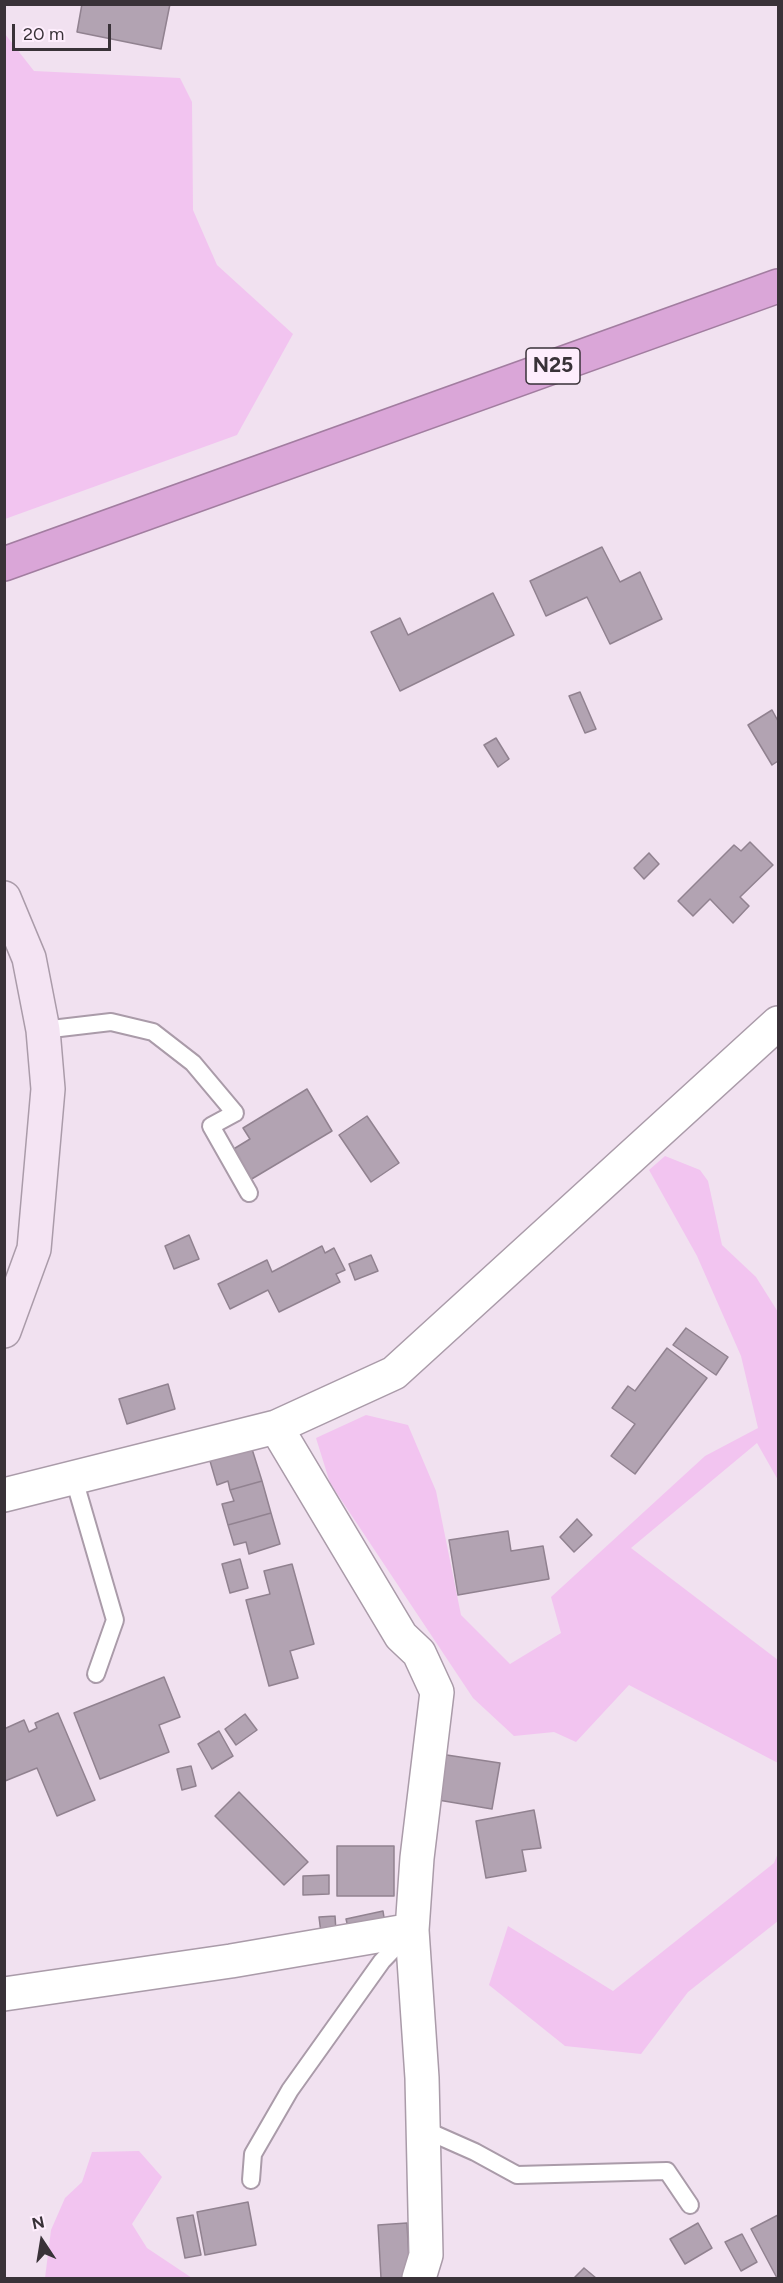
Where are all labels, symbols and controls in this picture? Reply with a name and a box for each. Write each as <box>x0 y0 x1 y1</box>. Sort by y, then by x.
scale bar <box>15 12 114 50</box>
text: 20 m <box>23 23 64 45</box>
road number: N25 <box>526 348 580 384</box>
north arrow <box>12 2211 72 2271</box>
text: N <box>30 2212 46 2233</box>

